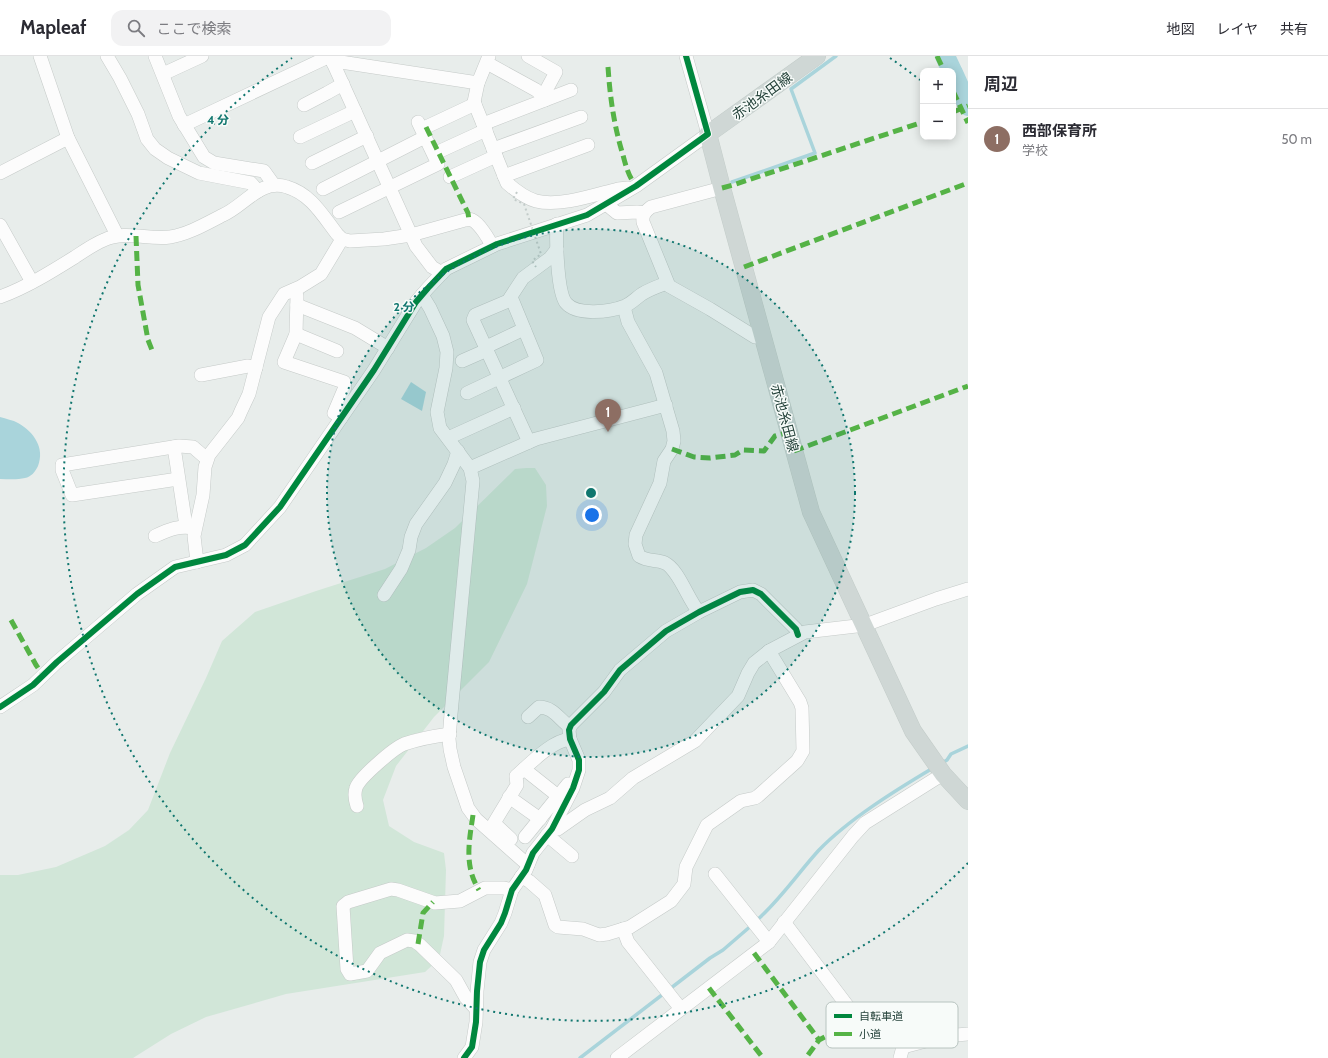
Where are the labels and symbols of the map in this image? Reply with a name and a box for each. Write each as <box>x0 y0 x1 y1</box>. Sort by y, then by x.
street label: 赤池糸田線 <box>728 68 796 124</box>
text: 4 分 <box>207 112 229 127</box>
text: 2 分 <box>393 299 415 314</box>
street label: 赤池糸田線 <box>767 382 803 454</box>
pin: 1 <box>595 399 621 432</box>
centre of rings <box>584 486 598 500</box>
your location <box>582 505 602 525</box>
legend <box>826 1002 958 1048</box>
text: 自転車道 <box>859 1009 903 1023</box>
text: 小道 <box>859 1027 881 1041</box>

